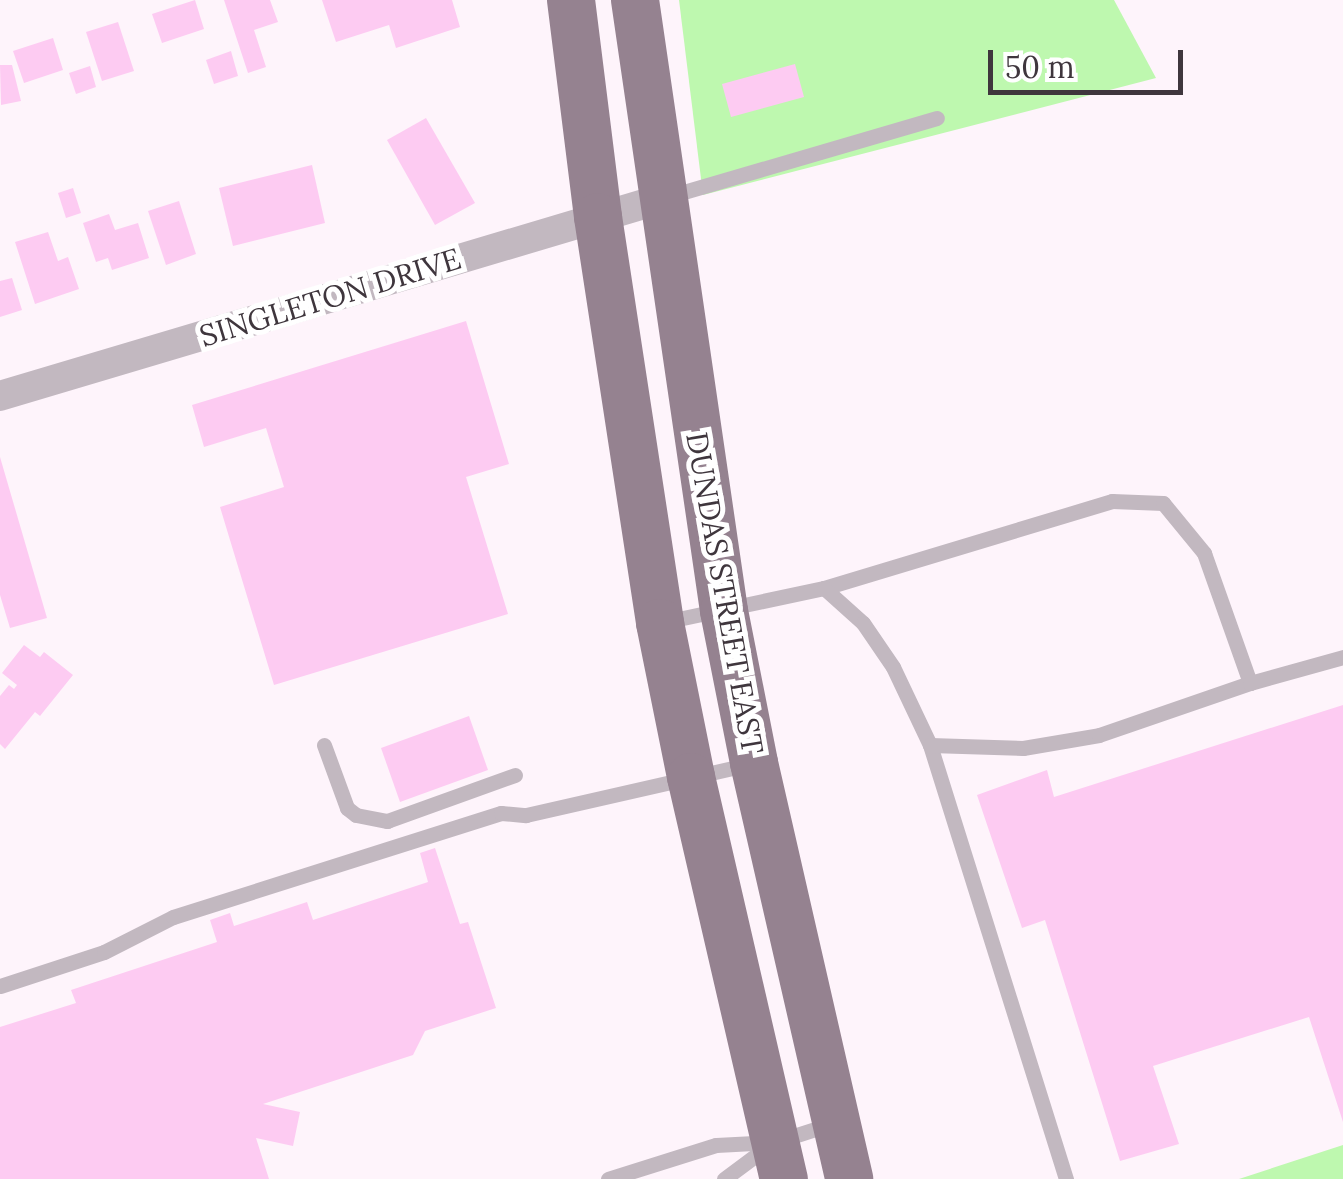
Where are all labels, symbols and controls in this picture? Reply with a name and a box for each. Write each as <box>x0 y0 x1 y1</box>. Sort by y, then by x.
scale bar <box>993 30 1188 92</box>
text: 50 m <box>1005 48 1075 86</box>
street label: SINGLETON DRIVE <box>195 240 465 354</box>
street label: DUNDAS STREET EAST <box>679 429 771 757</box>

